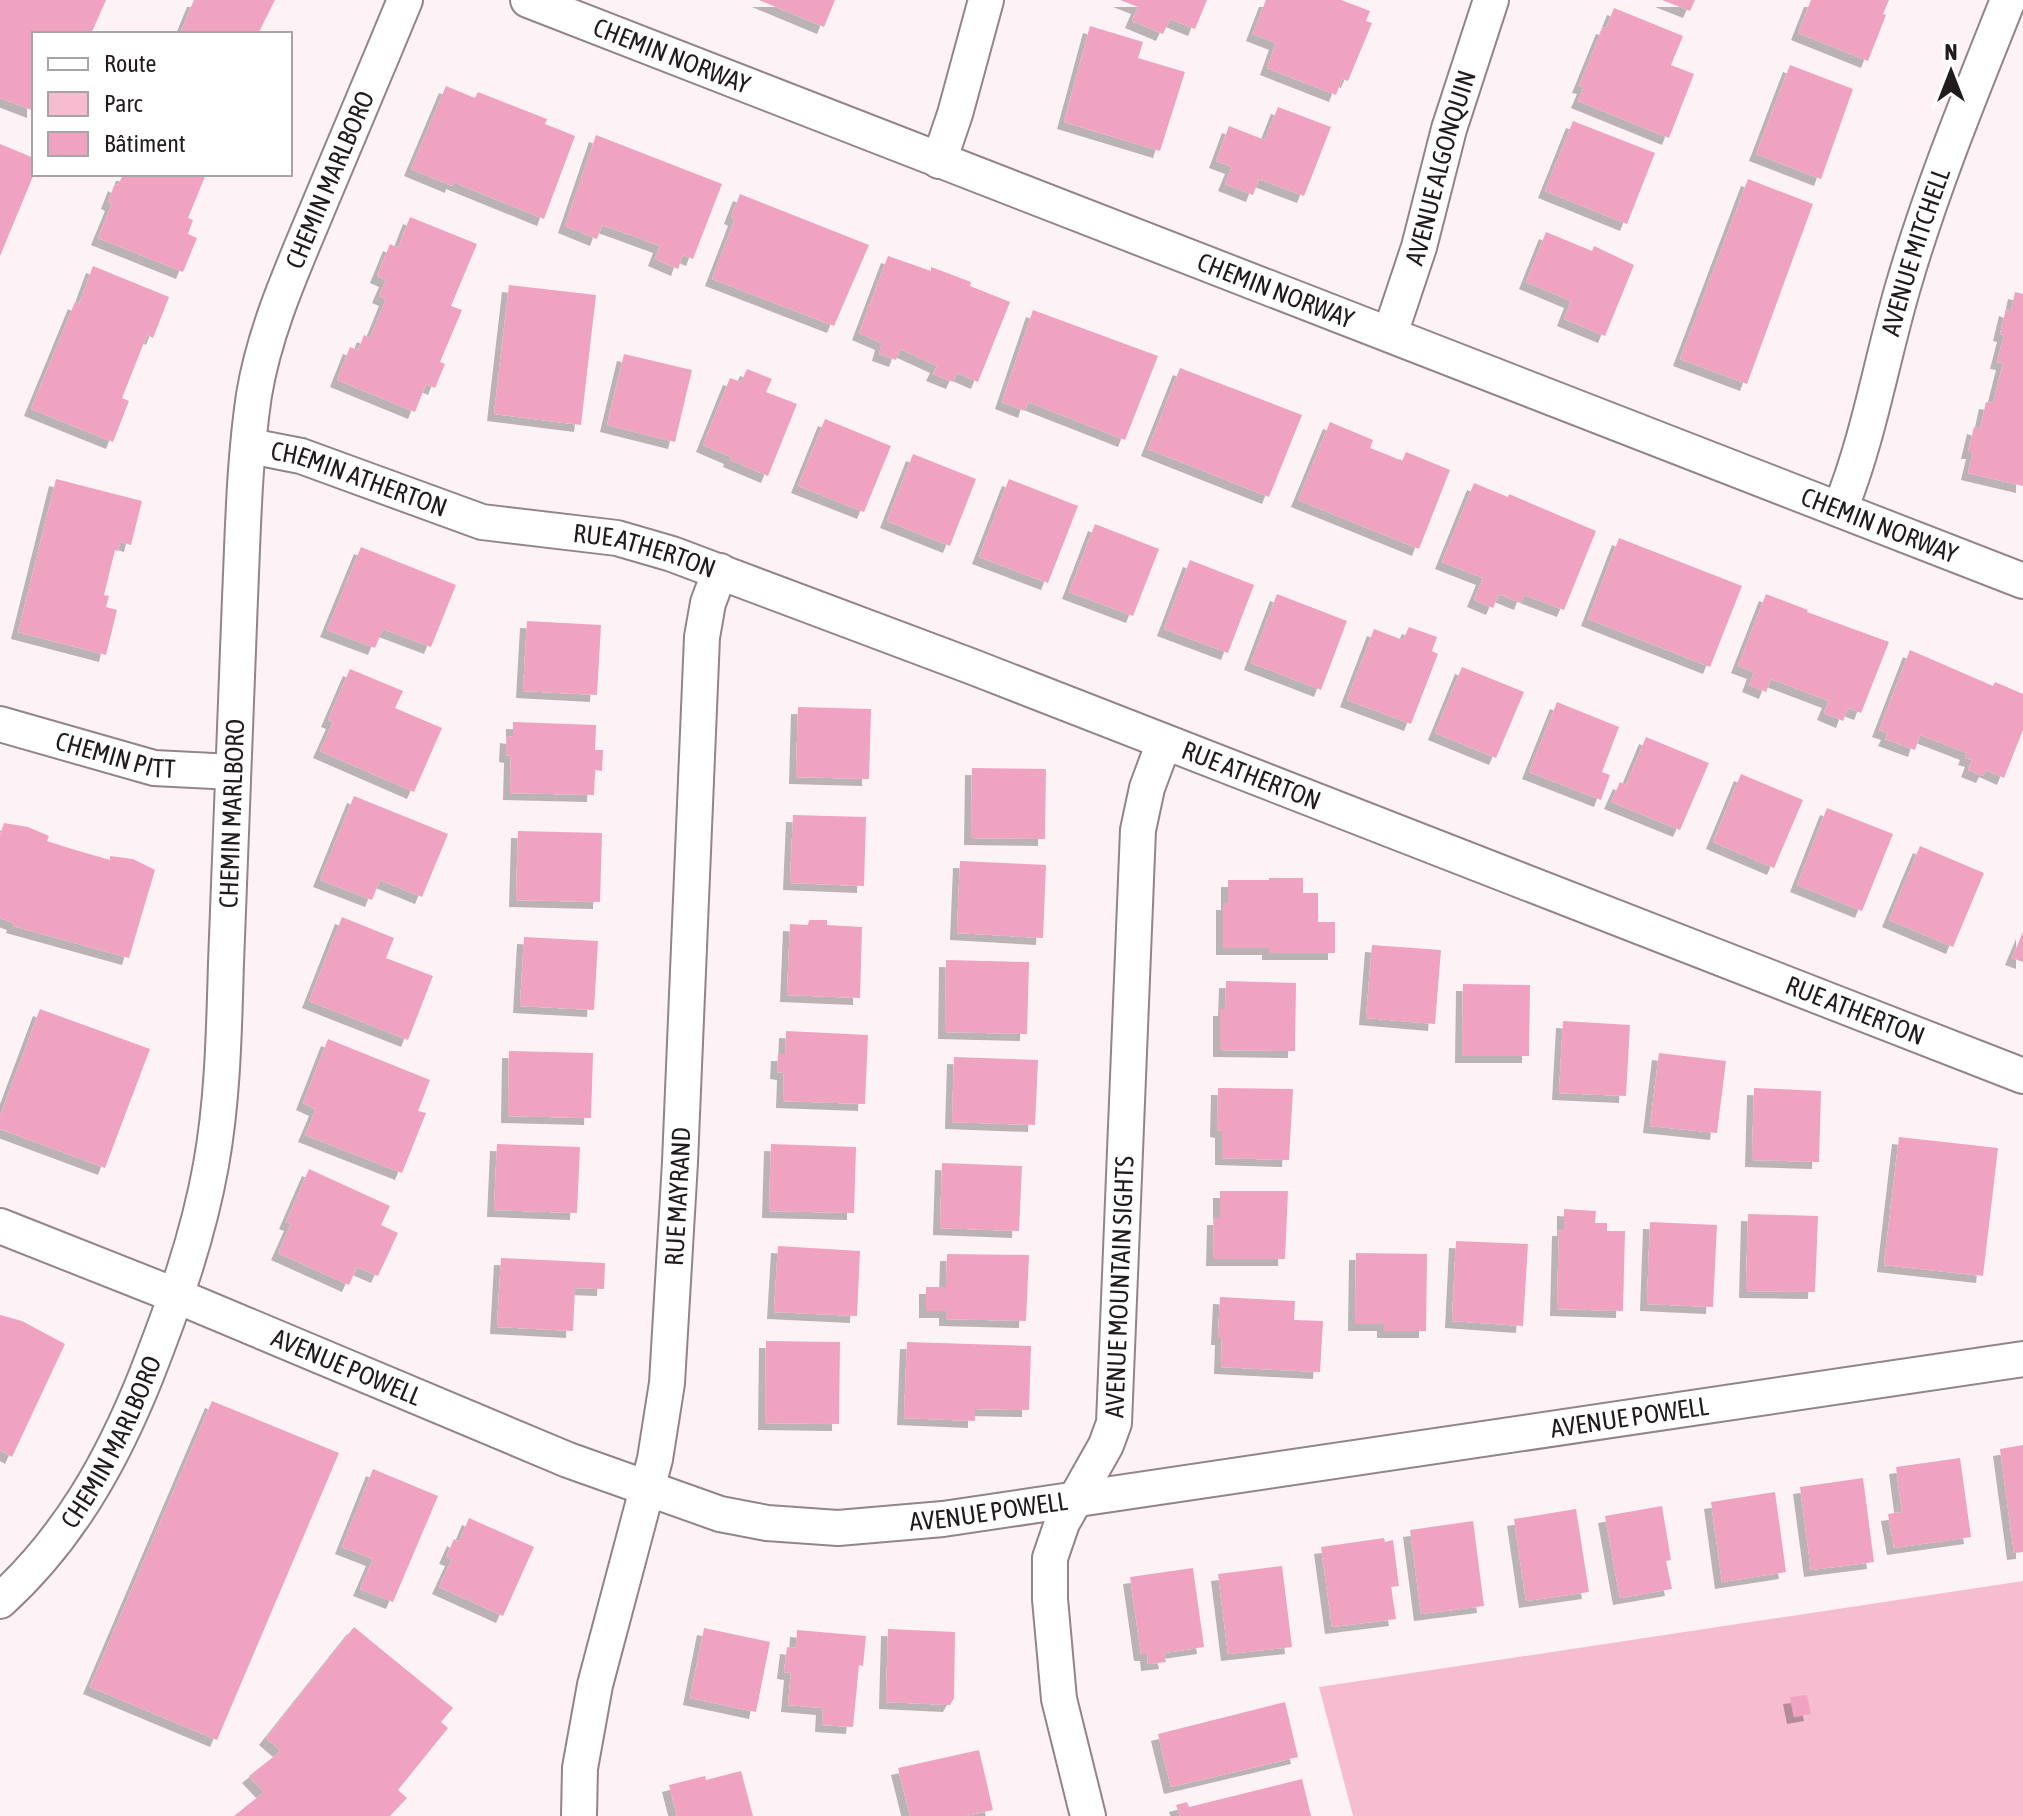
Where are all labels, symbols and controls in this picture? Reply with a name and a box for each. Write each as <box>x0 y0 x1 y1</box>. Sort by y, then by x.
street label: CHEMIN NORWAY <box>589 12 755 100</box>
legend <box>32 32 292 176</box>
north arrow <box>1911 32 1991 112</box>
text: N <box>1945 39 1957 65</box>
text: Route <box>104 50 156 77</box>
street label: AVENUE ALGONQUIN <box>1399 67 1482 269</box>
street label: CHEMIN MARLBORO <box>279 87 380 273</box>
text: Parc <box>104 90 143 117</box>
text: Bâtiment <box>104 130 186 157</box>
street label: AVENUE MITCHELL <box>1875 164 1956 339</box>
street label: CHEMIN NORWAY <box>1193 247 1358 335</box>
street label: CHEMIN ATHERTON <box>268 435 451 523</box>
street label: CHEMIN NORWAY <box>1797 481 1962 569</box>
street label: RUE ATHERTON <box>572 518 720 584</box>
street label: CHEMIN MARLBORO <box>213 718 250 909</box>
street label: CHEMIN PITT <box>52 726 177 784</box>
street label: RUE ATHERTON <box>1177 735 1325 816</box>
street label: RUE ATHERTON <box>1781 970 1929 1051</box>
street label: RUE MAYRAND <box>659 1126 696 1267</box>
street label: AVENUE MOUNTAIN SIGHTS <box>1099 1155 1140 1419</box>
street label: AVENUE POWELL <box>267 1322 426 1412</box>
street label: CHEMIN MARLBORO <box>55 1352 167 1534</box>
street label: AVENUE POWELL <box>1549 1391 1710 1444</box>
street label: AVENUE POWELL <box>908 1486 1069 1537</box>

